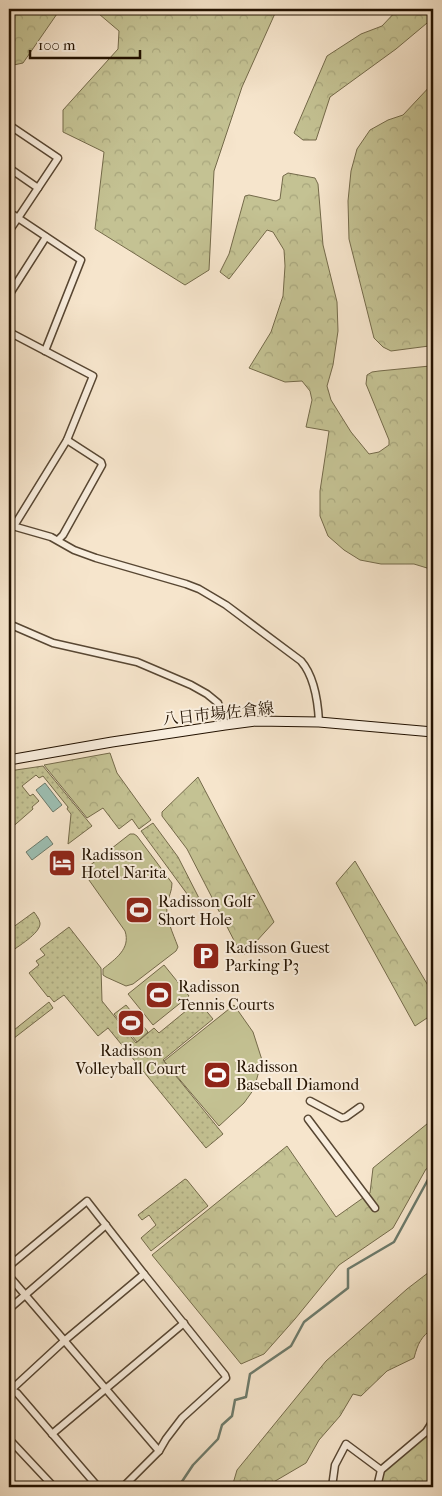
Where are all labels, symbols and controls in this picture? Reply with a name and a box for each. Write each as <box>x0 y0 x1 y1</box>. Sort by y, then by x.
scale bar <box>30 28 140 60</box>
text: 100 m <box>38 36 76 54</box>
street label: 八日市場佐倉線 <box>161 698 275 729</box>
place label: Radisson Hotel Narita <box>81 845 167 882</box>
hotel icon: Radisson Hotel Narita <box>47 848 77 878</box>
place label: Radisson Golf Short Hole <box>158 892 256 929</box>
sports icon: Radisson Golf Short Hole <box>124 895 154 925</box>
place label: Radisson Guest Parking P3 <box>225 938 330 975</box>
parking icon: Radisson Guest Parking P3 <box>191 941 221 971</box>
place label: Radisson Tennis Courts <box>178 977 274 1014</box>
sports icon: Radisson Tennis Courts <box>144 980 174 1010</box>
sports icon: Radisson Volleyball Court <box>116 1008 146 1038</box>
place label: Radisson Volleyball Court <box>75 1041 187 1078</box>
place label: Radisson Baseball Diamond <box>236 1057 359 1094</box>
sports icon: Radisson Baseball Diamond <box>202 1060 232 1090</box>

